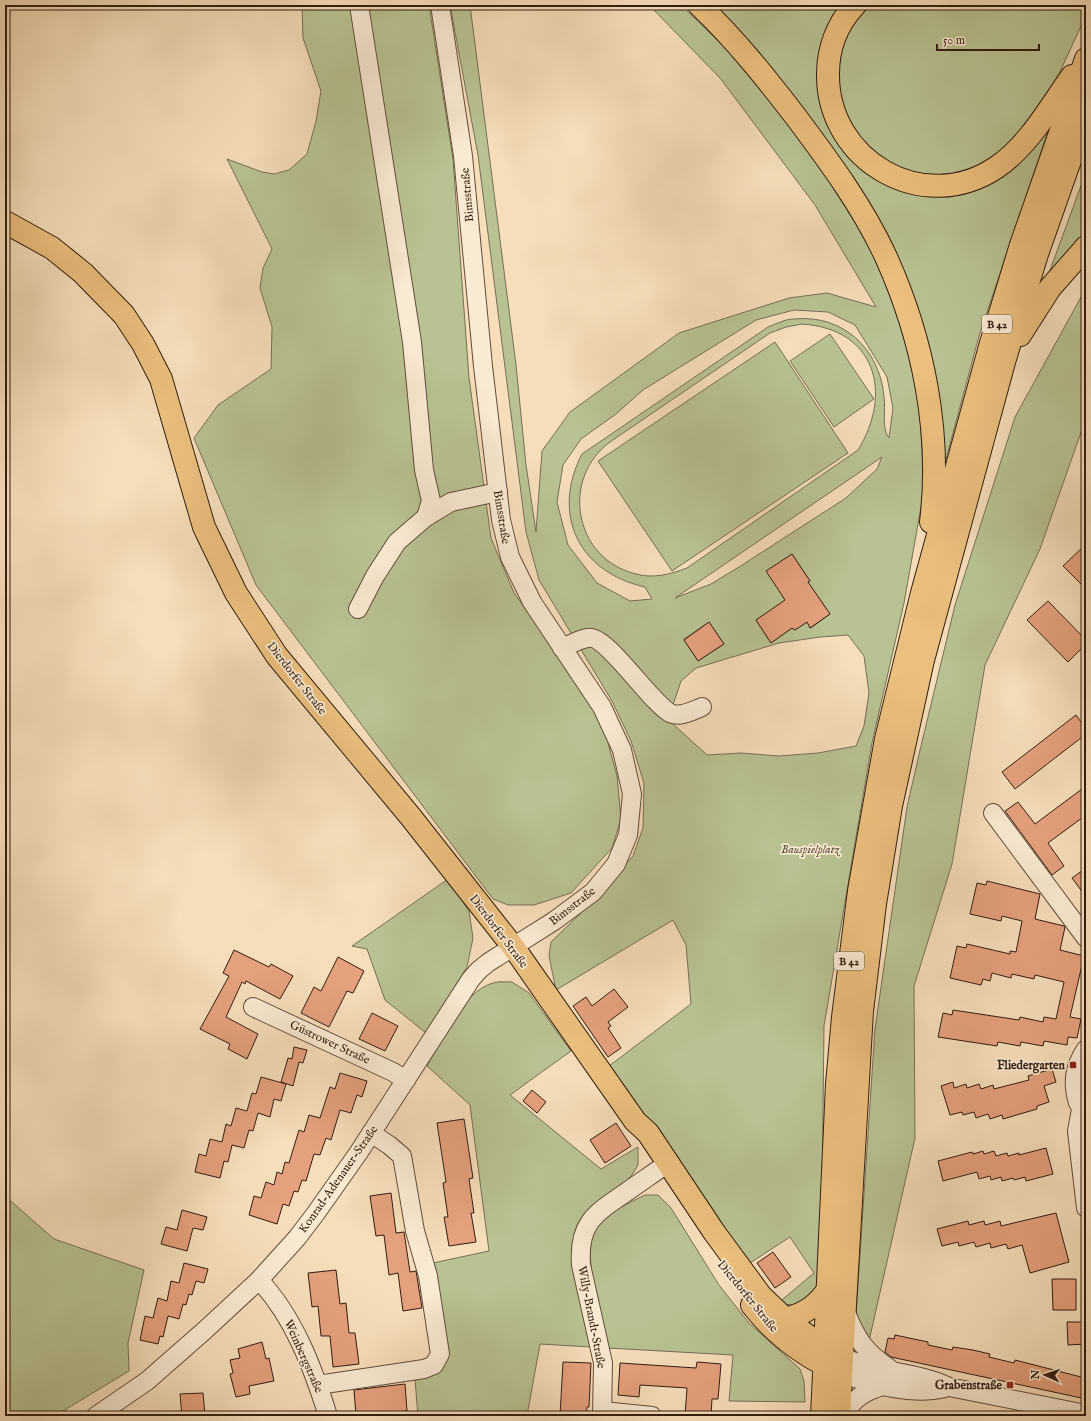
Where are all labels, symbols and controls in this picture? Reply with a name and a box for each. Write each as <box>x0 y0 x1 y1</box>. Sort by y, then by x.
scale bar <box>937 26 1039 52</box>
text: 50 m <box>943 33 965 48</box>
street label: Bimsstraße <box>458 167 477 223</box>
road number: B 42 <box>982 315 1012 333</box>
street label: Bimsstraße <box>490 489 513 546</box>
street label: Dierdorfer Straße <box>263 639 330 718</box>
park label: Bauspielplatz <box>781 842 841 857</box>
street label: Bimsstraße <box>546 883 599 929</box>
street label: Dierdorfer Straße <box>466 892 531 971</box>
road number: B 42 <box>834 952 864 970</box>
street label: Güstrower Straße <box>287 1017 373 1068</box>
place label: Fliedergarten <box>997 1058 1066 1074</box>
marker: Fliedergarten <box>1068 1060 1078 1070</box>
street label: Konrad-Adenauer-Straße <box>296 1122 382 1236</box>
street label: Dierdorfer Straße <box>714 1257 782 1336</box>
street label: Willy-Brandt-Straße <box>574 1265 609 1370</box>
street label: Weinbergstraße <box>281 1317 327 1396</box>
north arrow <box>1025 1355 1065 1395</box>
text: N <box>1029 1369 1043 1381</box>
place label: Grabenstraße <box>935 1378 1002 1393</box>
marker: Grabenstraße <box>1005 1380 1015 1390</box>

